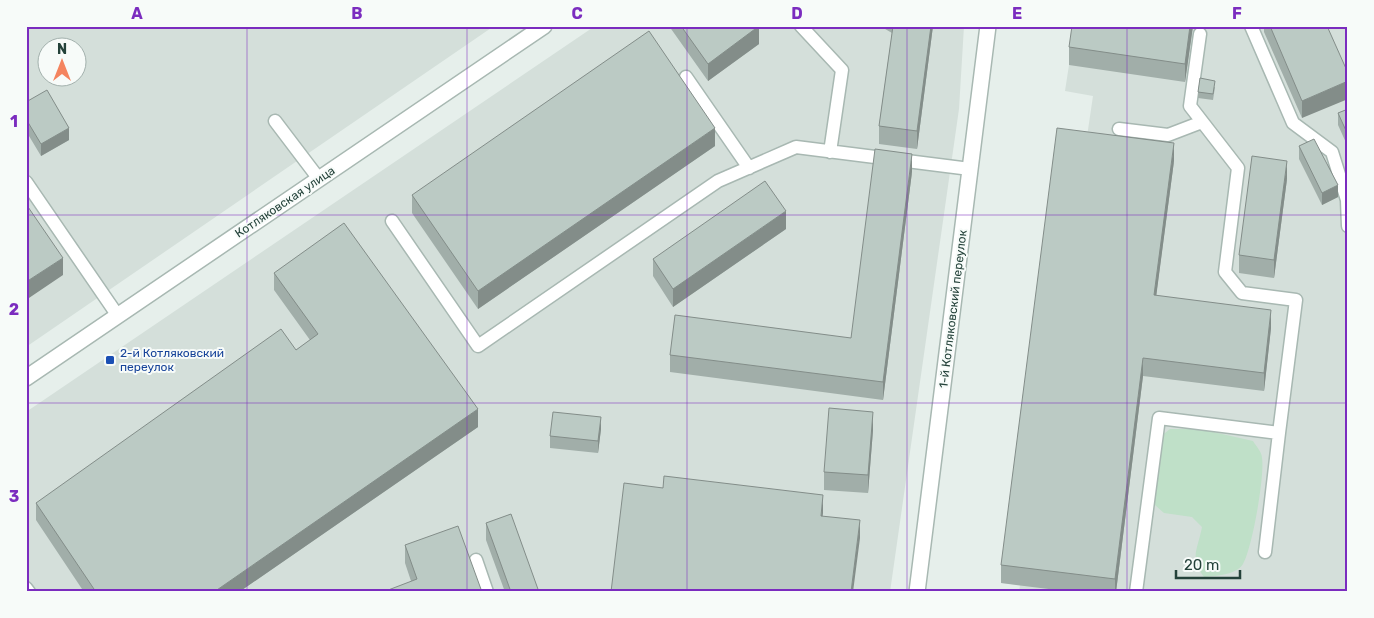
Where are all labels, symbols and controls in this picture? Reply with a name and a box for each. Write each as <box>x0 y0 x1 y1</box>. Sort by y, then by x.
text: A <box>131 4 143 23</box>
text: B <box>351 4 363 23</box>
text: C <box>571 4 583 23</box>
text: D <box>791 4 803 23</box>
text: E <box>1012 4 1022 23</box>
text: F <box>1232 4 1242 23</box>
north arrow <box>38 38 88 88</box>
text: N <box>57 41 67 58</box>
text: 1 <box>10 112 18 131</box>
street label: Котляковская улица <box>232 163 338 241</box>
street label: 1-й Котляковский переулок <box>936 229 970 389</box>
text: 2 <box>9 300 19 319</box>
place label: 2-й Котляковский переулок <box>120 346 224 374</box>
marker: 2-й Котляковский переулок <box>104 354 116 366</box>
text: 3 <box>9 487 19 506</box>
scale bar <box>1176 548 1240 580</box>
text: 20 m <box>1184 556 1219 574</box>

